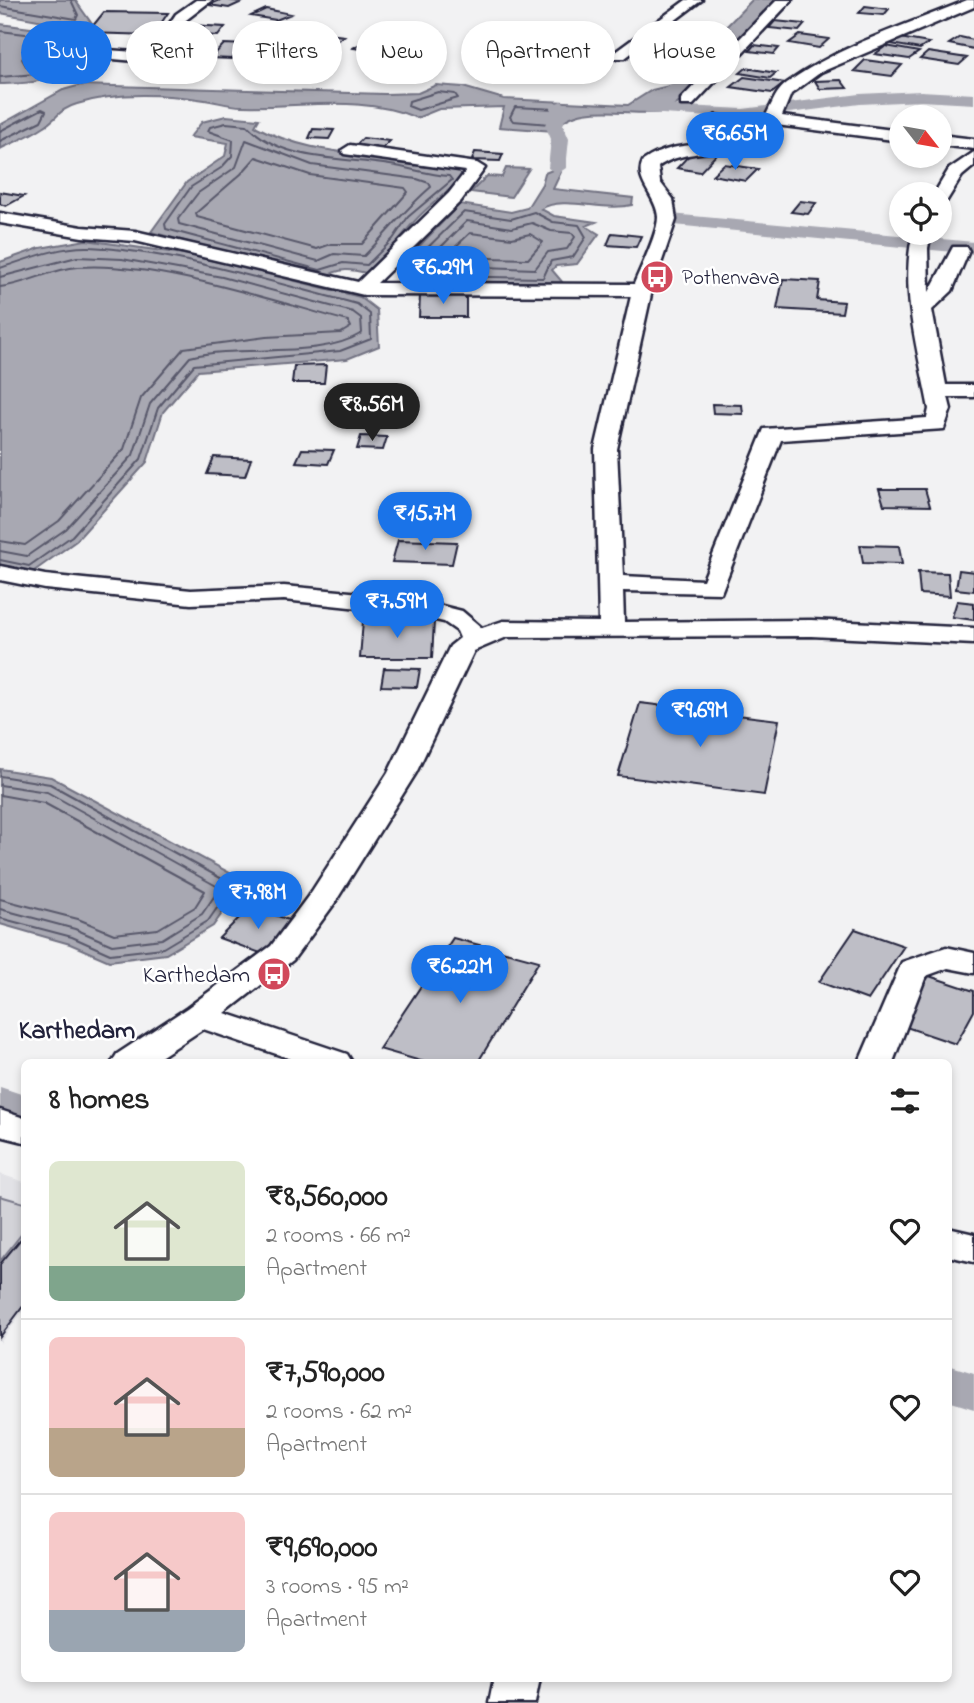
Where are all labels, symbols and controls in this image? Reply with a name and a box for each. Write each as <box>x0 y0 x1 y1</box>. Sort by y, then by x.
chip: Buy <box>21 21 112 84</box>
chip: Rent <box>126 21 218 84</box>
chip: Filters <box>232 21 342 84</box>
chip: New <box>356 21 447 84</box>
chip: Apartment <box>461 21 615 84</box>
chip: House <box>629 21 740 84</box>
north arrow <box>889 105 952 168</box>
map controls <box>889 105 952 245</box>
pin: ₹6.65M <box>678 113 792 172</box>
text: ₹6.65M <box>702 118 768 151</box>
button: locate <box>889 182 952 245</box>
pin: ₹6.29M <box>386 246 500 306</box>
text: ₹6.29M <box>413 252 473 285</box>
bus stop icon: Pothenvava <box>638 258 676 296</box>
place label: Pothenvava <box>682 264 780 294</box>
pin: ₹8.56M <box>315 384 429 443</box>
text: ₹8.56M <box>340 389 404 422</box>
pin: ₹15.7M <box>368 492 482 552</box>
text: ₹15.7M <box>394 498 456 531</box>
pin: ₹7.59M <box>340 580 454 640</box>
text: ₹7.59M <box>366 586 428 619</box>
pin: ₹9.69M <box>643 690 757 749</box>
text: ₹9.69M <box>672 695 728 728</box>
pin: ₹7.98M <box>201 872 315 931</box>
text: ₹7.98M <box>229 877 287 910</box>
pin: ₹6.22M <box>403 946 517 1005</box>
text: ₹6.22M <box>427 951 493 984</box>
bus stop icon: Karthedam <box>255 955 293 993</box>
place label: Karthedam <box>143 959 250 994</box>
district label: Karthedam <box>19 1013 135 1051</box>
text: 8 homes <box>49 1079 150 1123</box>
icon: filters <box>886 1082 924 1120</box>
text: ₹8,560,000 <box>266 1176 388 1220</box>
icon: home <box>105 1189 189 1273</box>
icon: heart <box>886 1212 924 1250</box>
text: 2 rooms · 66 m² <box>266 1220 411 1253</box>
text: Apartment <box>266 1253 367 1286</box>
text: ₹7,590,000 <box>266 1352 385 1396</box>
icon: home <box>105 1365 189 1449</box>
icon: heart <box>886 1388 924 1426</box>
text: 2 rooms · 62 m² <box>266 1396 412 1429</box>
text: Apartment <box>266 1429 367 1462</box>
text: ₹9,690,000 <box>266 1527 377 1571</box>
icon: home <box>105 1540 189 1624</box>
icon: heart <box>886 1563 924 1601</box>
text: 3 rooms · 95 m² <box>266 1571 409 1604</box>
text: Apartment <box>266 1604 367 1637</box>

